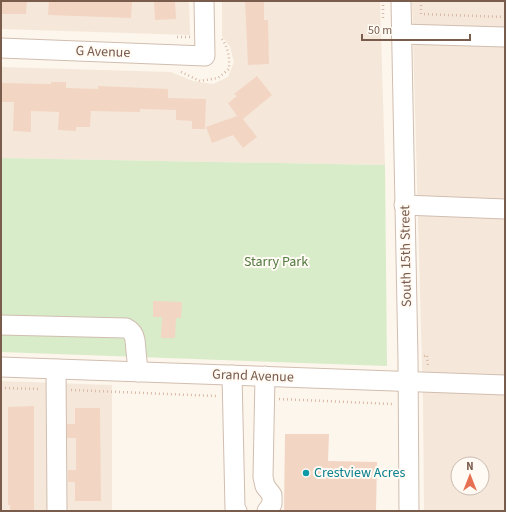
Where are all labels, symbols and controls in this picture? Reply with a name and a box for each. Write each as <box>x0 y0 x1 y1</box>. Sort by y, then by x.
scale bar <box>362 16 470 42</box>
text: 50 m <box>368 22 392 39</box>
street label: G Avenue <box>75 41 131 63</box>
street label: South 15th Street <box>395 205 417 307</box>
park label: Starry Park <box>244 252 308 272</box>
street label: Grand Avenue <box>212 365 294 387</box>
north arrow <box>450 456 490 496</box>
text: N <box>466 459 474 474</box>
place label: Crestview Acres <box>314 463 405 483</box>
marker: Crestview Acres <box>301 468 311 478</box>

